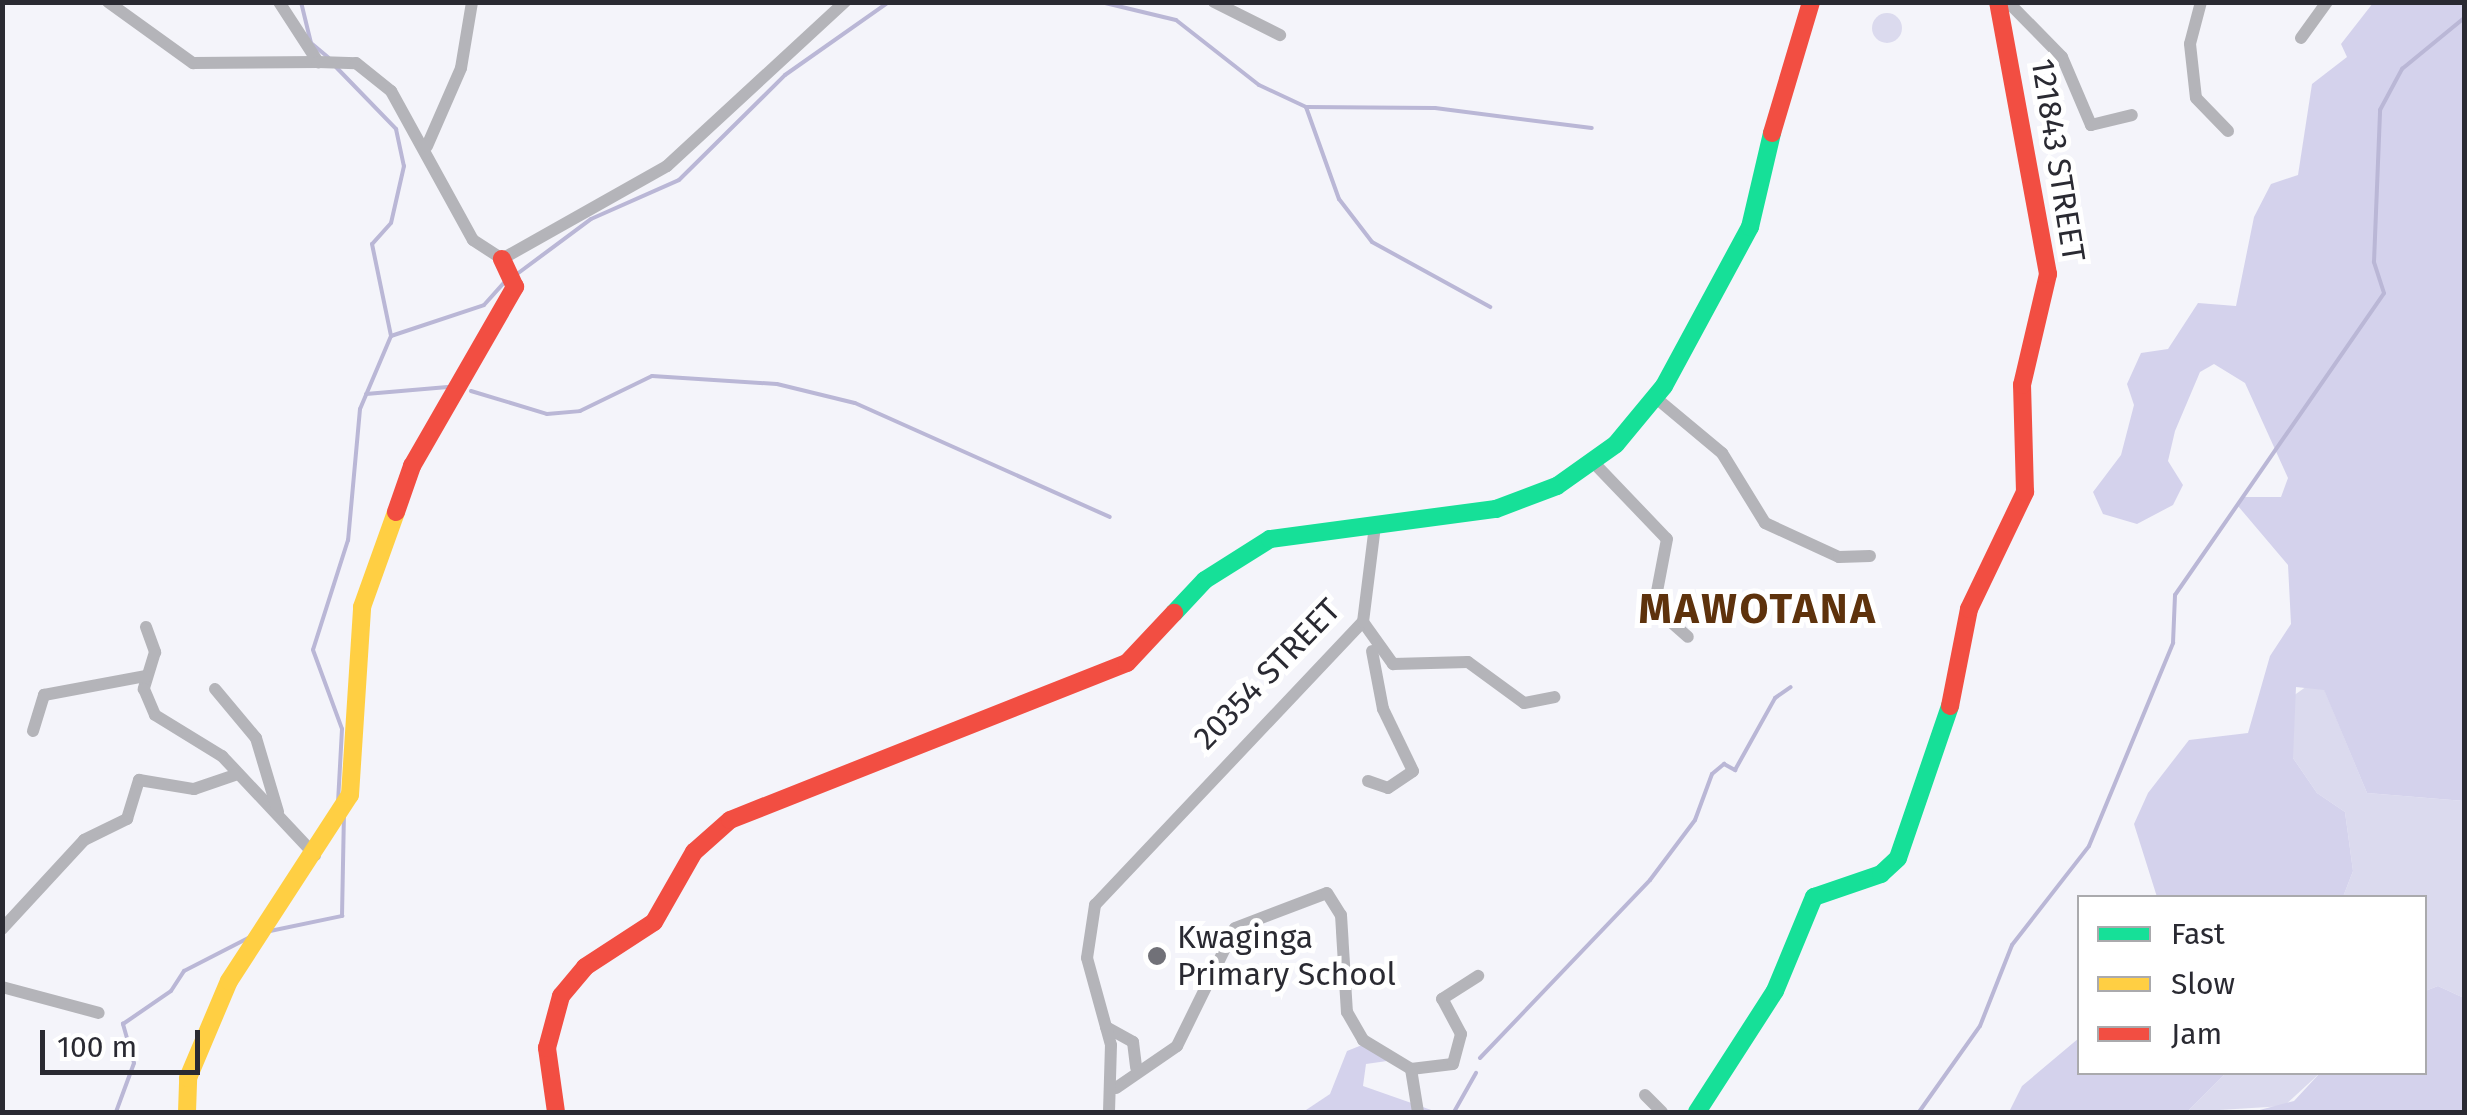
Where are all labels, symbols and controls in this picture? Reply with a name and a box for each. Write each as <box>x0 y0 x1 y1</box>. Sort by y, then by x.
street label: 121843 STREET <box>2023 56 2093 264</box>
district label: MAWOTANA <box>1639 584 1877 634</box>
street label: 20354 STREET <box>1186 591 1348 757</box>
legend <box>2077 895 2427 1075</box>
text: Fast <box>2171 916 2225 952</box>
place label: Kwaginga Primary School <box>1177 919 1396 994</box>
marker: Kwaginga Primary School <box>1146 945 1168 967</box>
text: Slow <box>2171 966 2235 1002</box>
scale bar <box>45 1010 205 1072</box>
text: Jam <box>2171 1016 2222 1052</box>
text: 100 m <box>57 1029 137 1065</box>

